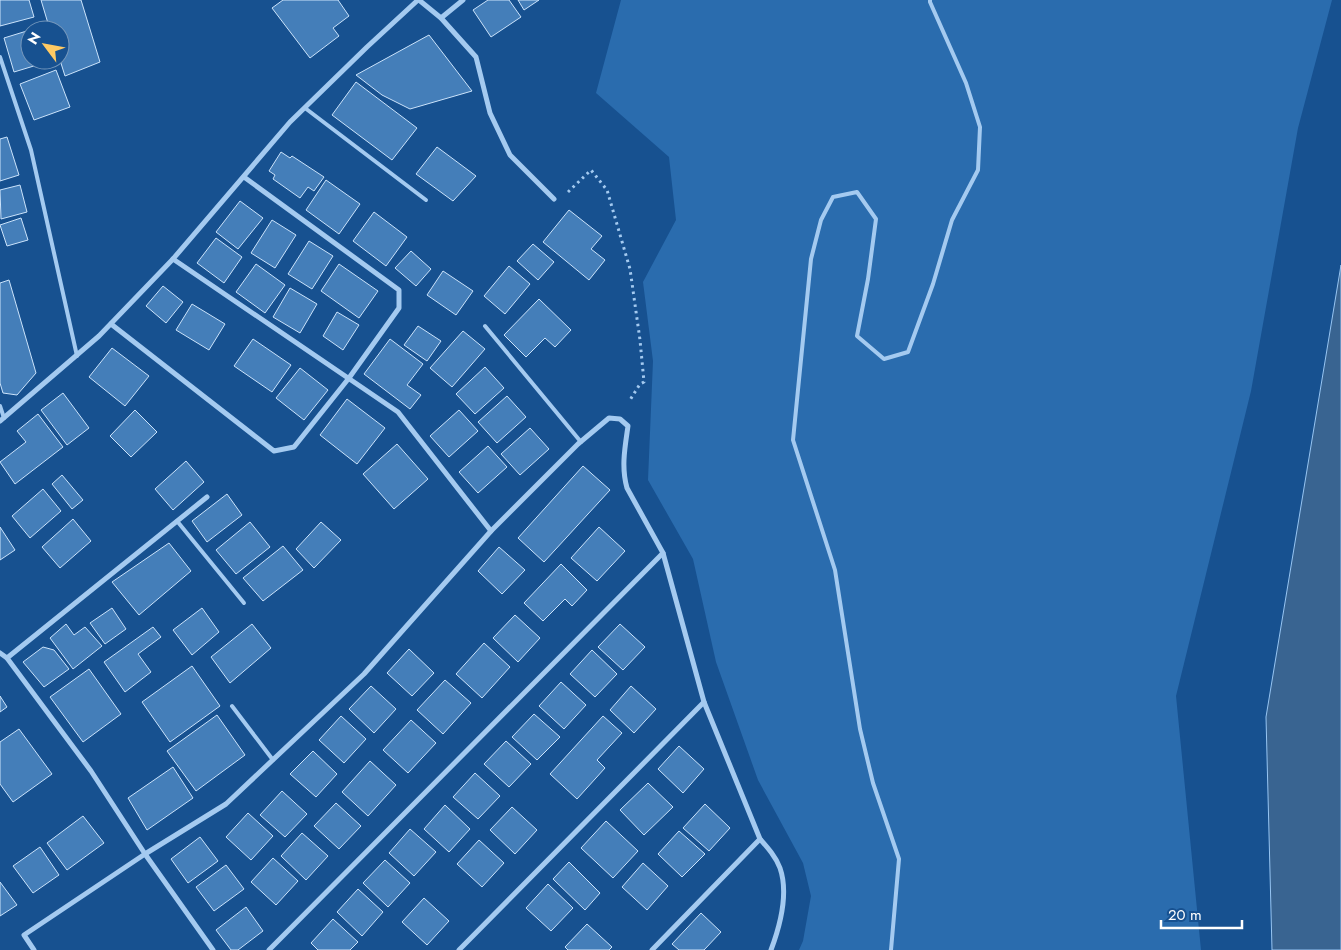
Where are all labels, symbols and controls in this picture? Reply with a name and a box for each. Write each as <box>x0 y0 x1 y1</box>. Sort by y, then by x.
north arrow <box>20 20 70 70</box>
text: N <box>23 28 45 48</box>
scale bar <box>1161 898 1242 930</box>
text: 20 m <box>1168 904 1202 926</box>

